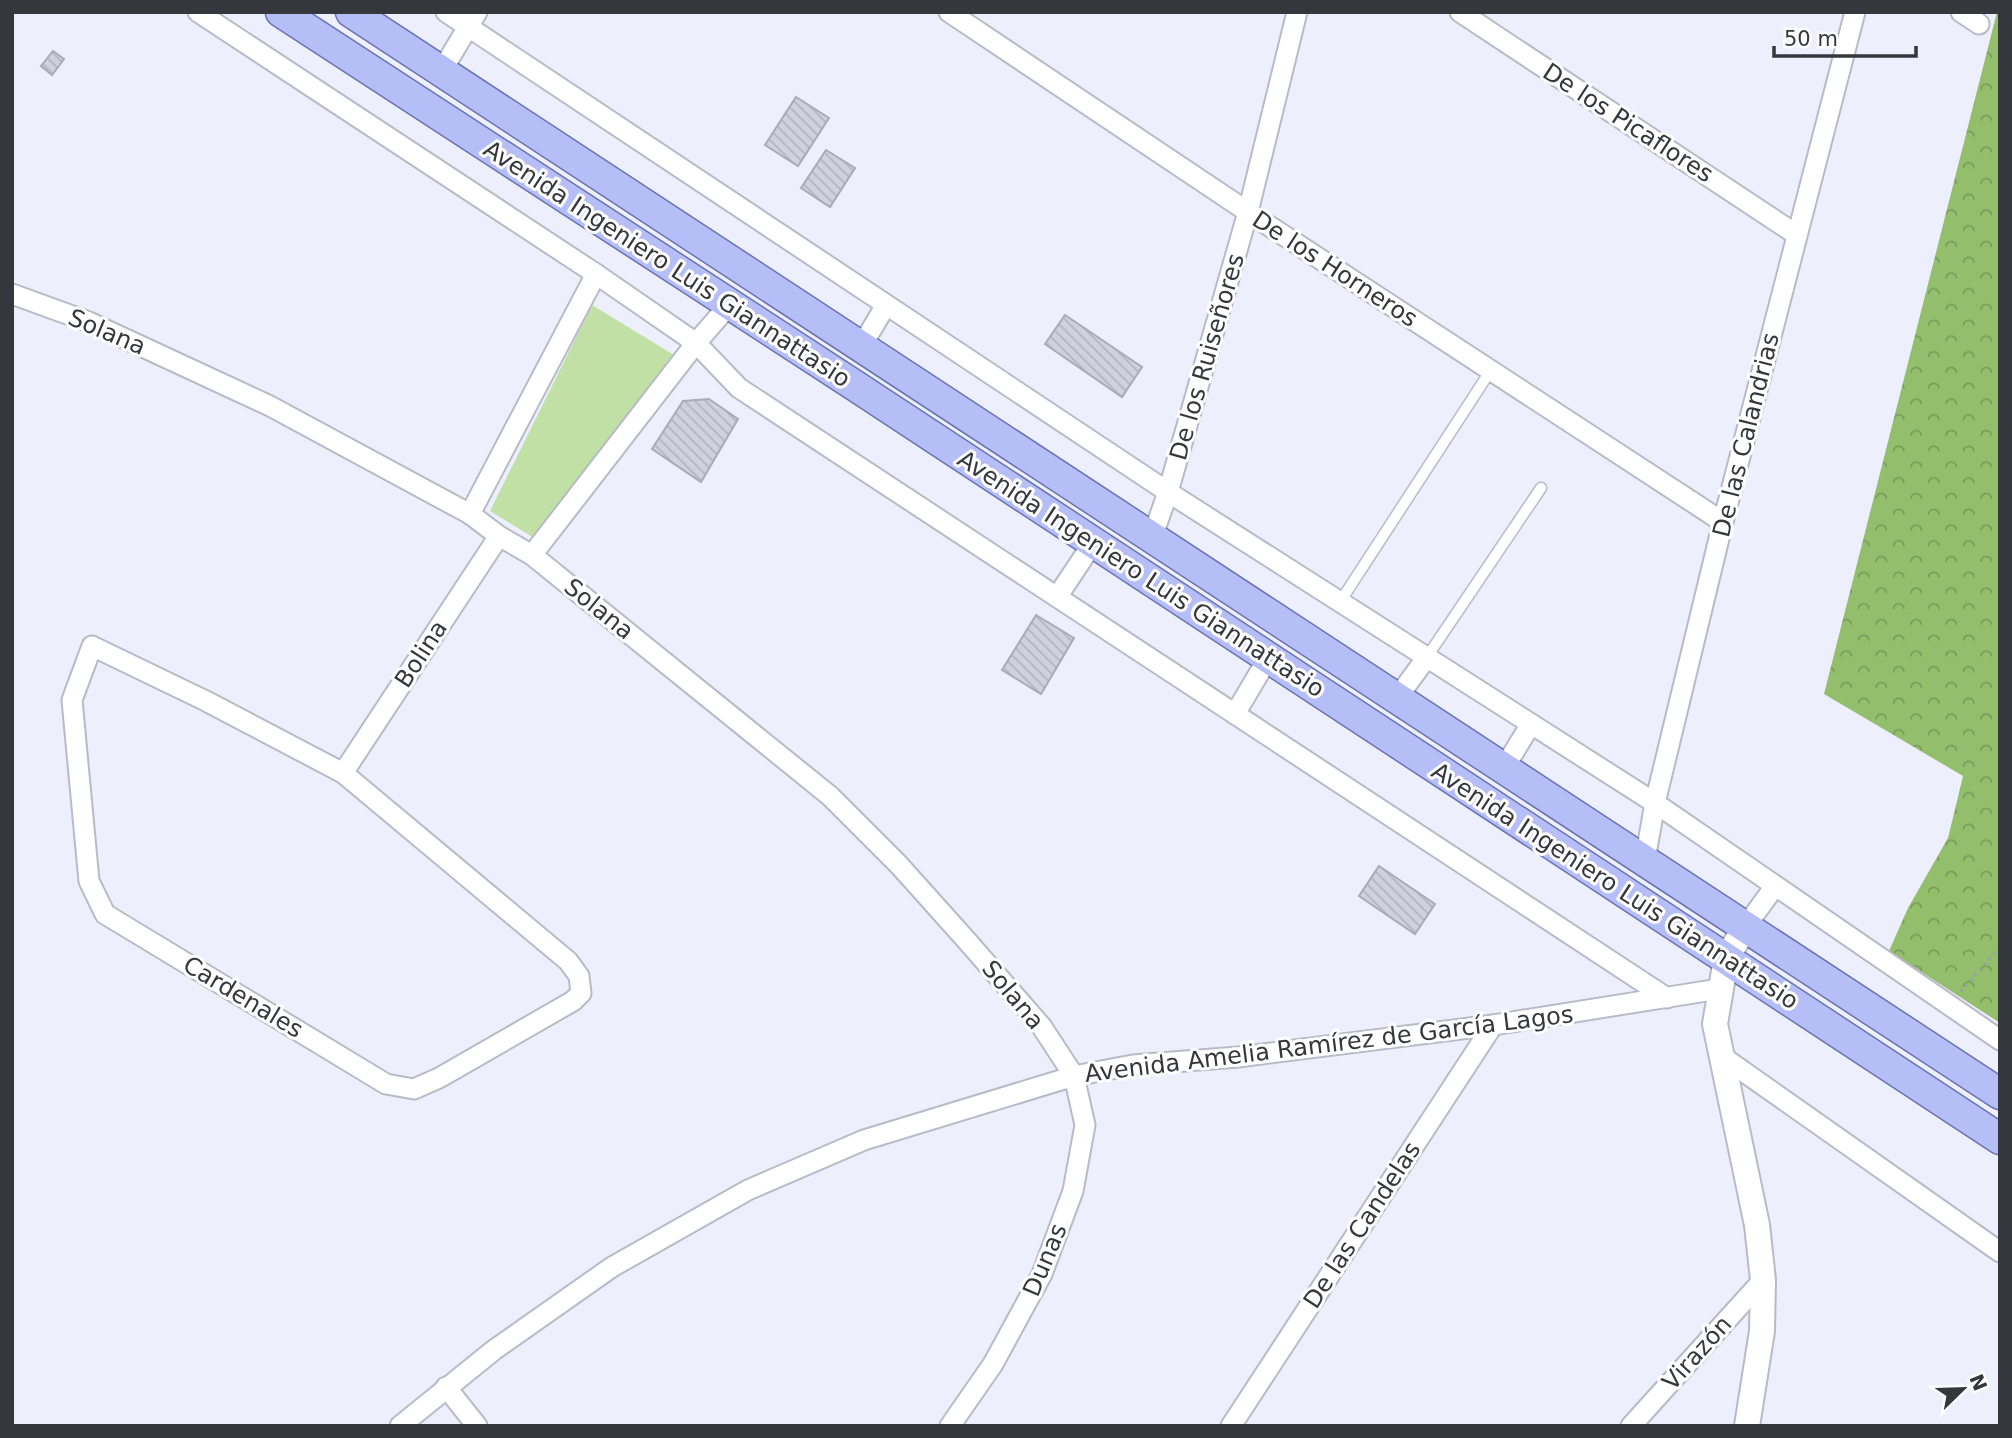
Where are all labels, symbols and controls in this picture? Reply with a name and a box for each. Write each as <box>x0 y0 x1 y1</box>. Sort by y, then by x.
scale bar <box>1774 14 1916 58</box>
text: 50 m <box>1784 27 1838 51</box>
street label: De los Picaflores <box>1538 58 1718 188</box>
street label: Avenida Ingeniero Luis Giannattasio <box>478 135 856 393</box>
street label: De los Horneros <box>1247 205 1423 333</box>
street label: De los Ruiseñores <box>1164 250 1250 464</box>
street label: Solana <box>64 303 150 361</box>
street label: De las Calandrias <box>1707 330 1785 540</box>
street label: Avenida Ingeniero Luis Giannattasio <box>952 445 1330 703</box>
street label: Solana <box>559 573 639 645</box>
street label: Bolina <box>389 615 453 693</box>
street label: Avenida Ingeniero Luis Giannattasio <box>1426 757 1804 1015</box>
street label: Cardenales <box>178 950 308 1044</box>
street label: Solana <box>976 955 1050 1035</box>
street label: Avenida Amelia Ramírez de García Lagos <box>1083 1000 1575 1088</box>
street label: De las Candelas <box>1298 1136 1426 1314</box>
street label: Dunas <box>1017 1219 1073 1301</box>
street label: Virazón <box>1657 1310 1737 1396</box>
north arrow <box>1928 1354 1998 1424</box>
text: N <box>1965 1371 1992 1394</box>

